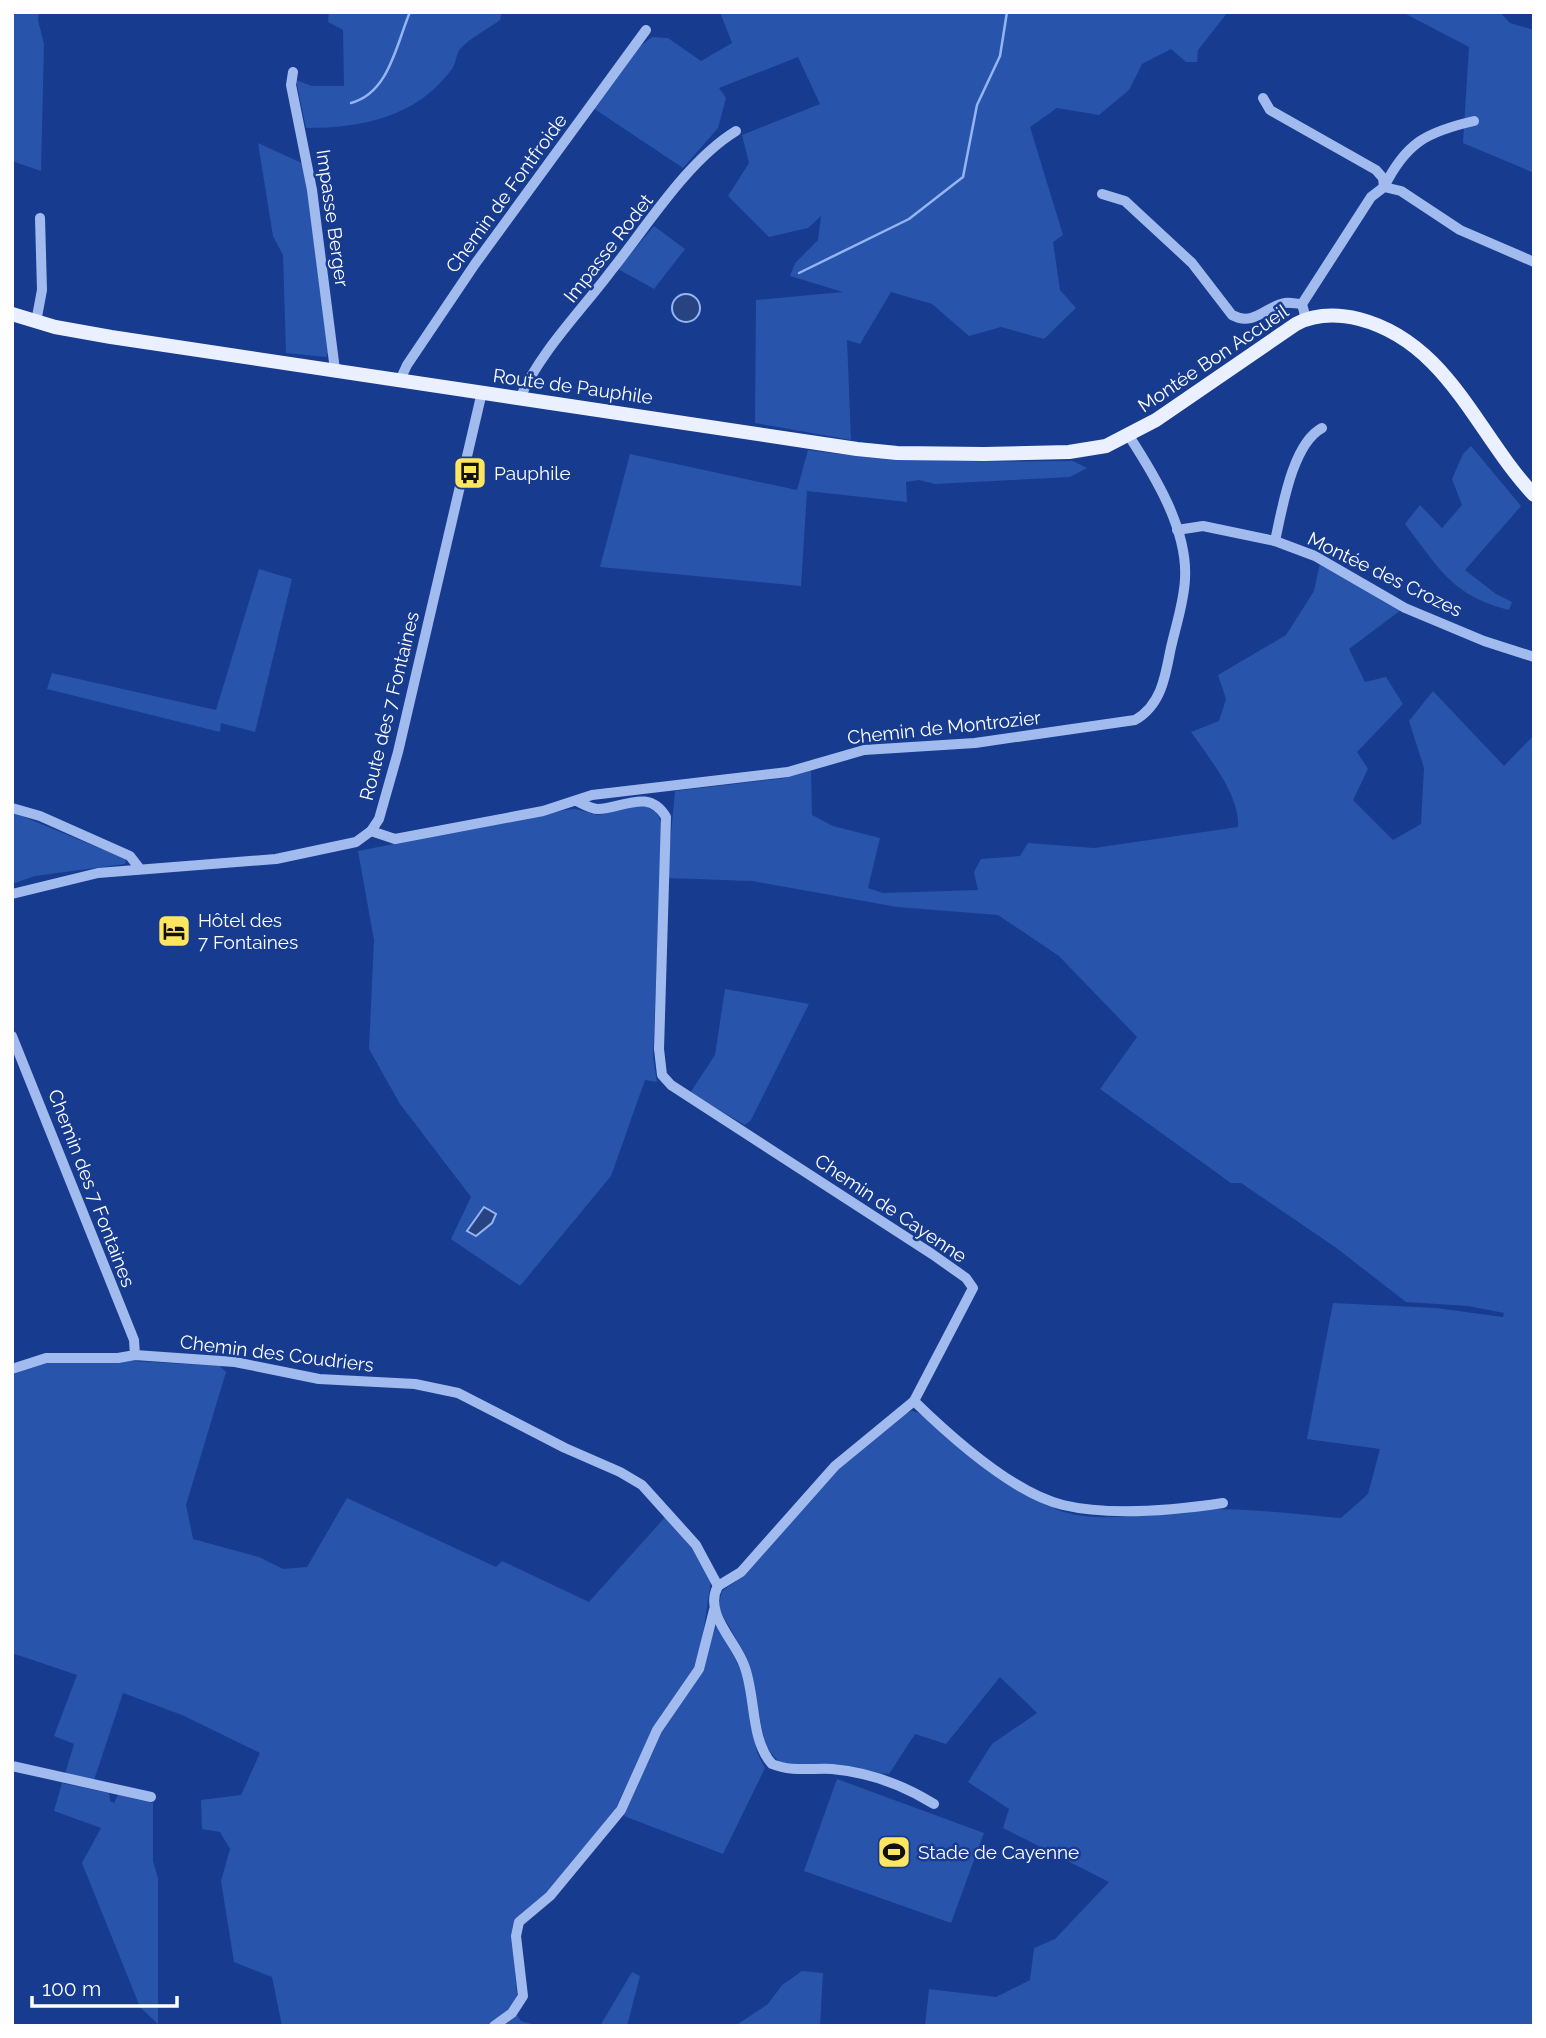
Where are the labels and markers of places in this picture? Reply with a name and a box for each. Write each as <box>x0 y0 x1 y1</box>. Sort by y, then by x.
bus stop icon: Pauphile <box>451 454 489 492</box>
place label: Pauphile <box>494 462 571 484</box>
place label: Hôtel des 7 Fontaines <box>198 909 298 953</box>
hotel icon: Hôtel des 7 Fontaines <box>155 912 193 950</box>
sports icon: Stade de Cayenne <box>875 1833 913 1871</box>
place label: Stade de Cayenne <box>918 1841 1079 1863</box>

